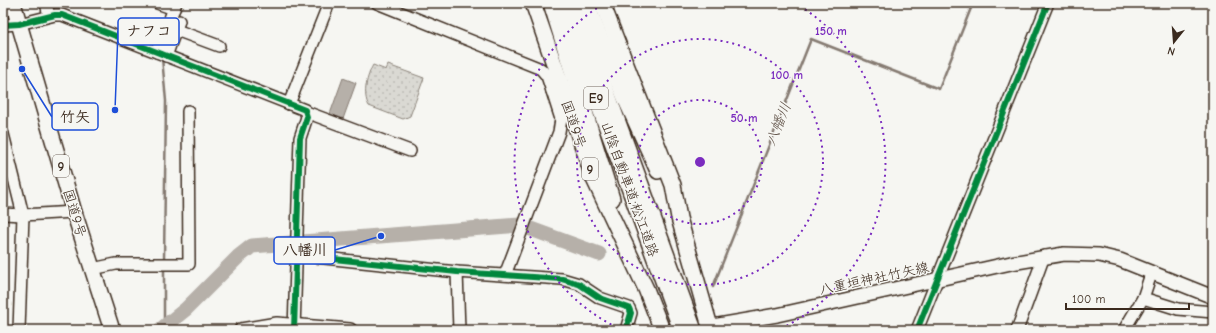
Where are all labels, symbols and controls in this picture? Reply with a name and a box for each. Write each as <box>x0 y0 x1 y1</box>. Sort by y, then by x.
callout: ナフコ <box>118 18 179 45</box>
text: ナフコ <box>126 22 172 40</box>
north arrow <box>1154 22 1194 62</box>
text: 150 m <box>815 24 847 38</box>
text: N <box>1166 44 1177 58</box>
text: 100 m <box>771 68 803 82</box>
road number: E9 <box>584 87 608 109</box>
street label: 国道9号 <box>557 98 590 150</box>
water label: 八幡川 <box>761 100 795 148</box>
callout: 竹矢 <box>52 103 98 130</box>
text: 竹矢 <box>60 108 90 126</box>
text: 50 m <box>730 111 758 125</box>
street label: 山陰自動車道;松江道路 <box>597 119 662 259</box>
road number: 9 <box>53 155 69 177</box>
centre of rings <box>693 155 707 169</box>
road number: 9 <box>582 158 598 180</box>
street label: 国道9号 <box>59 187 90 239</box>
callout: 八幡川 <box>274 237 335 264</box>
text: 八幡川 <box>282 241 328 259</box>
street label: 八重垣神社竹矢線 <box>818 259 931 298</box>
scale bar <box>1066 285 1189 311</box>
text: 100 m <box>1072 292 1105 306</box>

